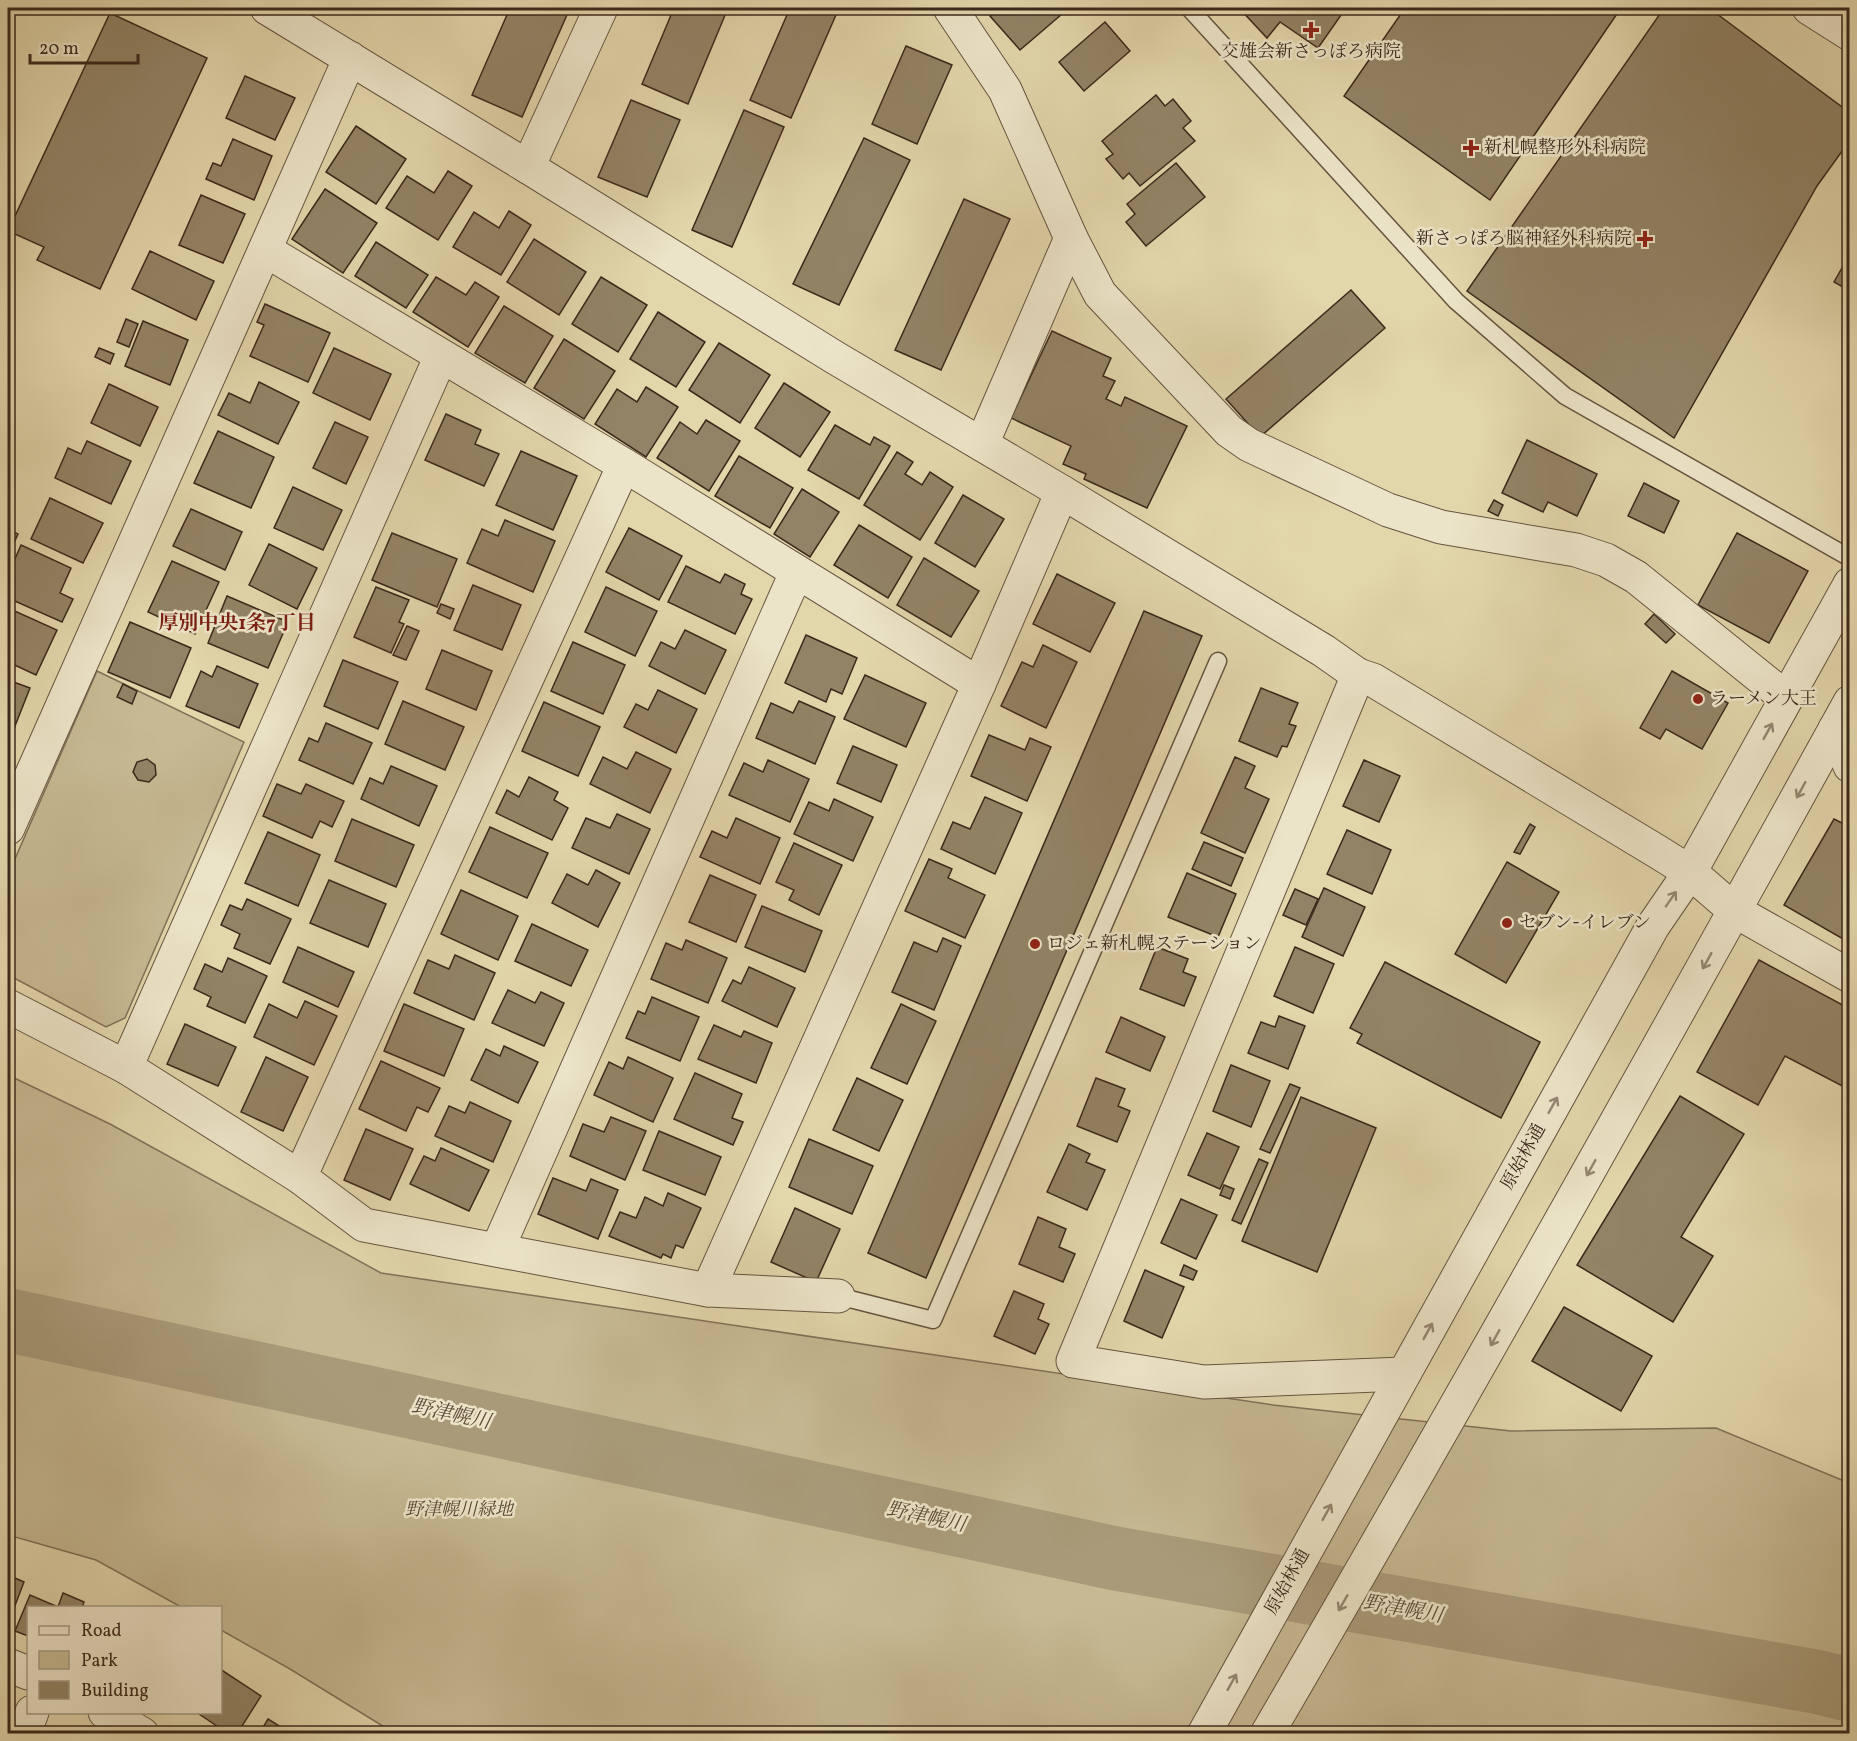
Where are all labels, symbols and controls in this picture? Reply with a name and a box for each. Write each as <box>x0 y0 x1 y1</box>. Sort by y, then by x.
marker: 交雄会新さっぽろ病院 <box>1302 21 1320 39</box>
scale bar <box>30 27 138 65</box>
text: 20 m <box>39 37 79 62</box>
place label: 交雄会新さっぽろ病院 <box>1221 40 1401 65</box>
place label: 新札幌整形外科病院 <box>1484 136 1646 161</box>
marker: 新札幌整形外科病院 <box>1462 139 1480 157</box>
place label: 新さっぽろ脳神経外科病院 <box>1416 227 1632 252</box>
marker: 新さっぽろ脳神経外科病院 <box>1636 230 1654 248</box>
district label: 厚別中央1条7丁目 <box>158 610 316 638</box>
place label: ラーメン大王 <box>1710 687 1817 712</box>
marker: ラーメン大王 <box>1691 692 1705 706</box>
one-way arrow <box>1763 722 1774 740</box>
one-way arrow <box>1795 781 1806 799</box>
one-way arrow <box>1665 892 1677 908</box>
place label: セブン-イレブン <box>1519 911 1651 936</box>
marker: セブン-イレブン <box>1500 916 1514 930</box>
place label: ロジェ新札幌ステーション <box>1047 932 1262 957</box>
marker: ロジェ新札幌ステーション <box>1028 937 1042 951</box>
one-way arrow <box>1701 952 1713 969</box>
one-way arrow <box>1547 1097 1559 1114</box>
street label: 原始林通 <box>1496 1119 1552 1195</box>
one-way arrow <box>1585 1159 1597 1176</box>
one-way arrow <box>1423 1322 1434 1340</box>
one-way arrow <box>1489 1329 1501 1346</box>
water label: 野津幌川 <box>409 1393 495 1437</box>
water label: 野津幌川 <box>884 1496 970 1540</box>
park label: 野津幌川緑地 <box>405 1498 515 1523</box>
one-way arrow <box>1321 1504 1333 1521</box>
street label: 原始林通 <box>1260 1544 1316 1620</box>
water label: 野津幌川 <box>1361 1589 1447 1631</box>
one-way arrow <box>1337 1594 1349 1611</box>
legend <box>27 1606 222 1714</box>
text: Road <box>81 1619 122 1644</box>
text: Park <box>81 1649 118 1674</box>
one-way arrow <box>1227 1674 1238 1692</box>
text: Building <box>81 1679 149 1704</box>

